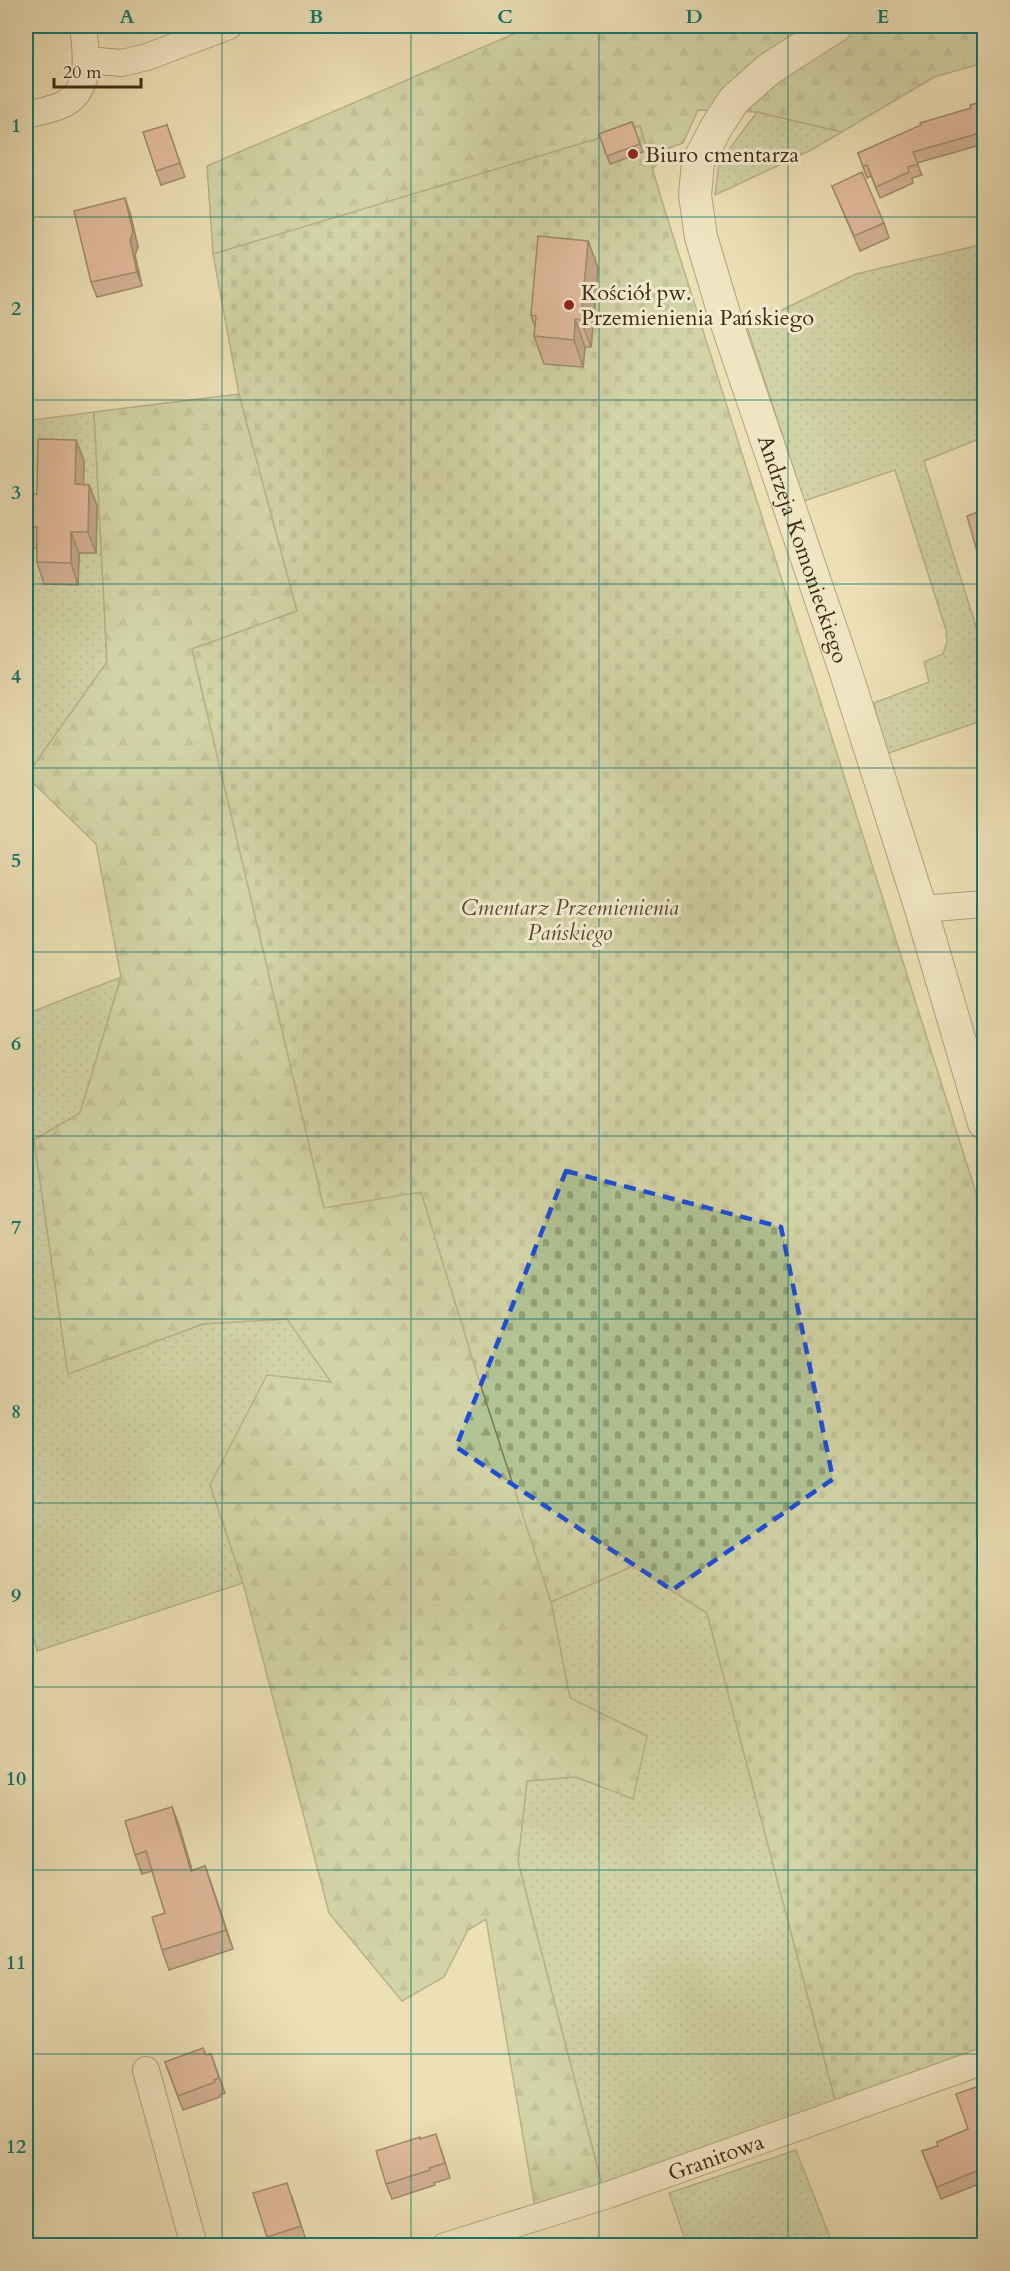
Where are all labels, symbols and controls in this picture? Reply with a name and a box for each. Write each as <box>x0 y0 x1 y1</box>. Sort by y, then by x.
text: A <box>119 3 135 30</box>
text: B <box>309 3 323 30</box>
text: C <box>497 3 513 30</box>
text: D <box>685 3 703 30</box>
text: E <box>877 3 889 30</box>
scale bar <box>54 51 141 89</box>
text: 20 m <box>63 60 102 85</box>
text: 1 <box>11 112 21 139</box>
place label: Biuro cmentarza <box>645 140 799 170</box>
marker: Biuro cmentarza <box>626 147 640 161</box>
place label: Kościół pw. Przemienienia Pańskiego <box>581 278 814 333</box>
text: 2 <box>11 295 21 322</box>
marker: Kościół pw. Przemienienia Pańskiego <box>562 298 576 312</box>
street label: Andrzeja Komonieckiego <box>750 431 856 667</box>
text: 3 <box>11 479 21 506</box>
text: 4 <box>11 663 21 690</box>
text: 5 <box>11 847 21 874</box>
park label: Cmentarz Przemienienia Pańskiego <box>461 893 679 948</box>
text: 6 <box>11 1030 21 1057</box>
text: 7 <box>11 1214 21 1241</box>
text: 8 <box>11 1398 21 1425</box>
text: 9 <box>11 1582 21 1609</box>
text: 10 <box>6 1765 26 1792</box>
text: 11 <box>6 1949 26 1976</box>
street label: Granitowa <box>664 2127 768 2188</box>
text: 12 <box>6 2133 26 2160</box>

